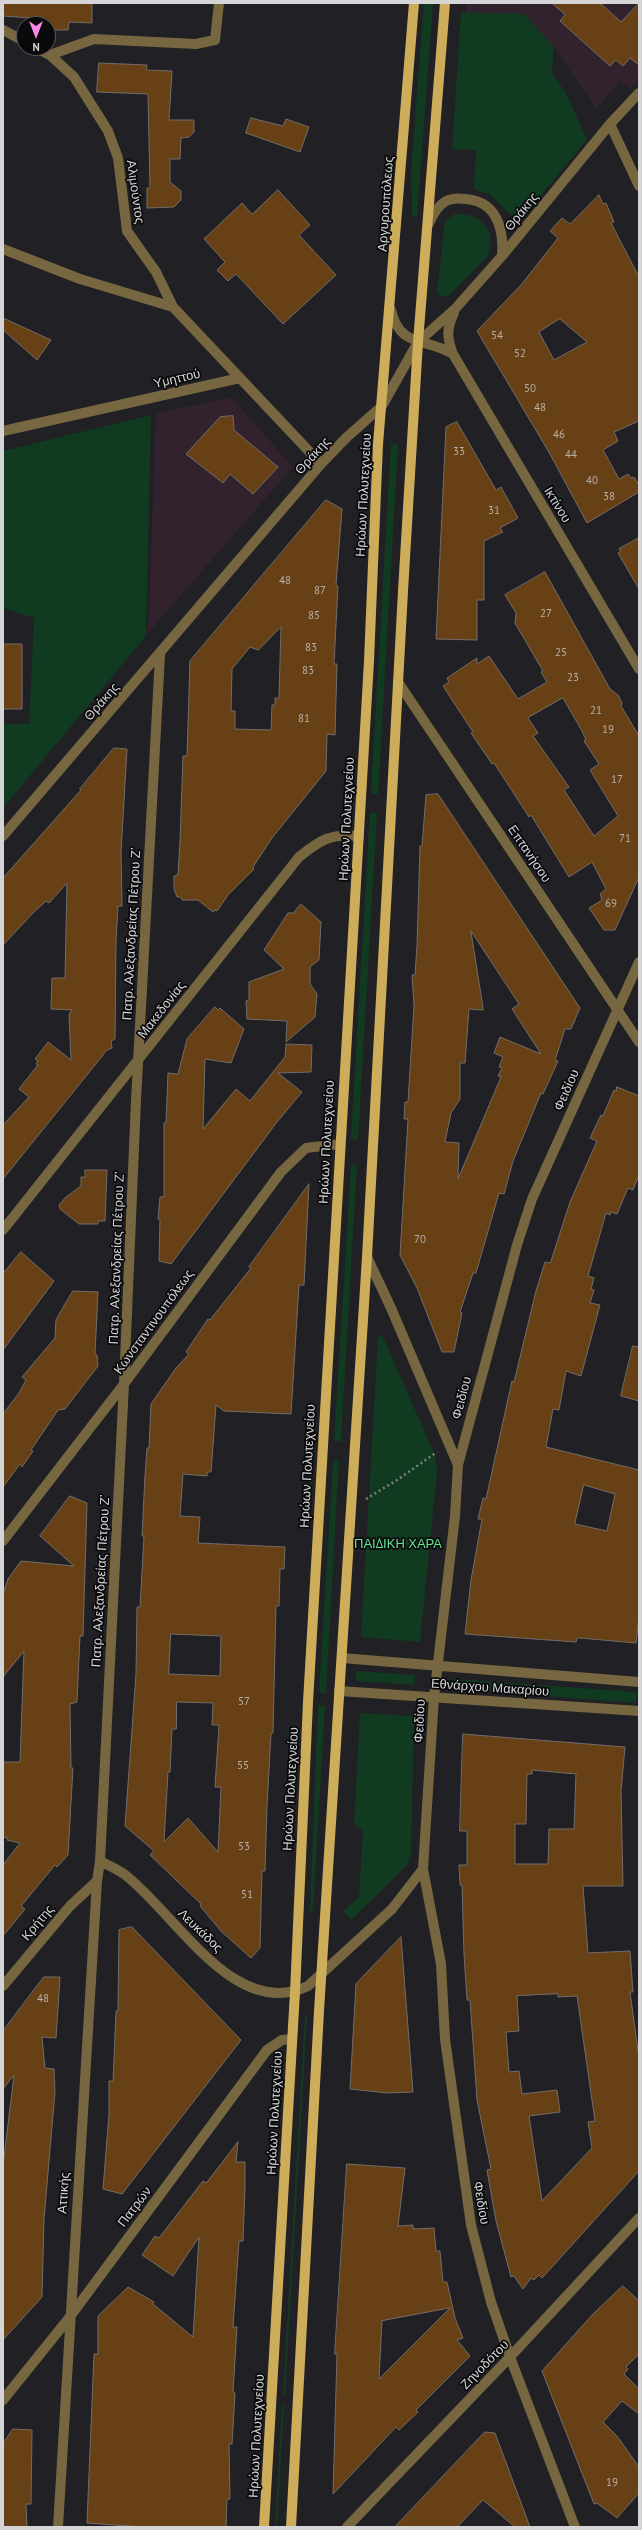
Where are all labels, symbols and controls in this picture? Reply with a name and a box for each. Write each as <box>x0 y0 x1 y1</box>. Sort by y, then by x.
north arrow <box>16 16 56 56</box>
text: N <box>32 40 40 54</box>
street label: Αργυρουπόλεως <box>375 156 397 252</box>
street label: Αλιμούντος <box>123 159 147 225</box>
street label: Θράκης <box>502 190 542 234</box>
house number: 54 <box>491 329 503 343</box>
house number: 52 <box>514 347 526 361</box>
street label: Υμηττού <box>152 366 202 392</box>
house number: 50 <box>524 382 536 396</box>
house number: 48 <box>534 401 546 415</box>
house number: 46 <box>553 428 565 442</box>
street label: Ηρώων Πολυτεχνείου <box>353 433 375 557</box>
street label: Θράκης <box>292 434 334 478</box>
house number: 33 <box>453 445 465 459</box>
house number: 44 <box>565 448 577 462</box>
house number: 40 <box>586 474 598 488</box>
street label: Ικτίνου <box>540 484 574 526</box>
house number: 38 <box>603 490 615 504</box>
house number: 31 <box>488 504 500 518</box>
house number: 48 <box>279 574 291 588</box>
house number: 87 <box>314 584 326 598</box>
house number: 27 <box>540 607 552 621</box>
house number: 85 <box>308 609 320 623</box>
house number: 83 <box>305 641 317 655</box>
house number: 25 <box>555 646 567 660</box>
house number: 83 <box>302 664 314 678</box>
house number: 23 <box>567 671 579 685</box>
street label: Θράκης <box>81 680 123 724</box>
house number: 21 <box>590 704 602 718</box>
house number: 81 <box>298 712 310 726</box>
house number: 19 <box>602 723 614 737</box>
street label: Ηρώων Πολυτεχνείου <box>336 757 358 881</box>
house number: 17 <box>611 773 623 787</box>
street label: Επτανήσου <box>504 822 554 886</box>
house number: 71 <box>619 832 631 846</box>
street label: Πατρ. Αλεξανδρείας Πέτρου Ζ’ <box>120 847 144 1021</box>
house number: 69 <box>605 897 617 911</box>
street label: Μακεδονίας <box>135 978 189 1042</box>
street label: Φειδίου <box>551 1067 583 1113</box>
street label: Ηρώων Πολυτεχνείου <box>316 1080 338 1204</box>
street label: Πατρ. Αλεξανδρείας Πέτρου Ζ’ <box>106 1171 128 1345</box>
house number: 70 <box>414 1233 426 1247</box>
street label: Κωνσταντινουπόλεως <box>111 1267 197 1377</box>
street label: Φειδίου <box>449 1375 475 1421</box>
street label: Ηρώων Πολυτεχνείου <box>297 1404 319 1528</box>
street label: Πατρ. Αλεξανδρείας Πέτρου Ζ’ <box>89 1494 113 1668</box>
park label: ΠΑΙΔΙΚΗ ΧΑΡΑ <box>354 1536 442 1552</box>
street label: Εθνάρχου Μακαρίου <box>430 1676 550 1700</box>
house number: 57 <box>238 1695 250 1709</box>
street label: Φειδίου <box>411 1699 429 1743</box>
street label: Ηρώων Πολυτεχνείου <box>280 1727 302 1851</box>
house number: 55 <box>237 1759 249 1773</box>
house number: 53 <box>238 1840 250 1854</box>
house number: 51 <box>241 1888 253 1902</box>
street label: Κρήτης <box>19 1902 57 1944</box>
street label: Λευκάδος <box>174 1906 226 1956</box>
house number: 48 <box>37 1992 49 2006</box>
street label: Ηρώων Πολυτεχνείου <box>264 2051 286 2175</box>
street label: Αττικής <box>55 2172 73 2214</box>
street label: Φειδίου <box>470 2180 492 2226</box>
street label: Πατρών <box>115 2184 155 2230</box>
street label: Ζηνοδότου <box>458 2337 512 2393</box>
street label: Ηρώων Πολυτεχνείου <box>246 2374 268 2498</box>
house number: 19 <box>606 2476 618 2490</box>

